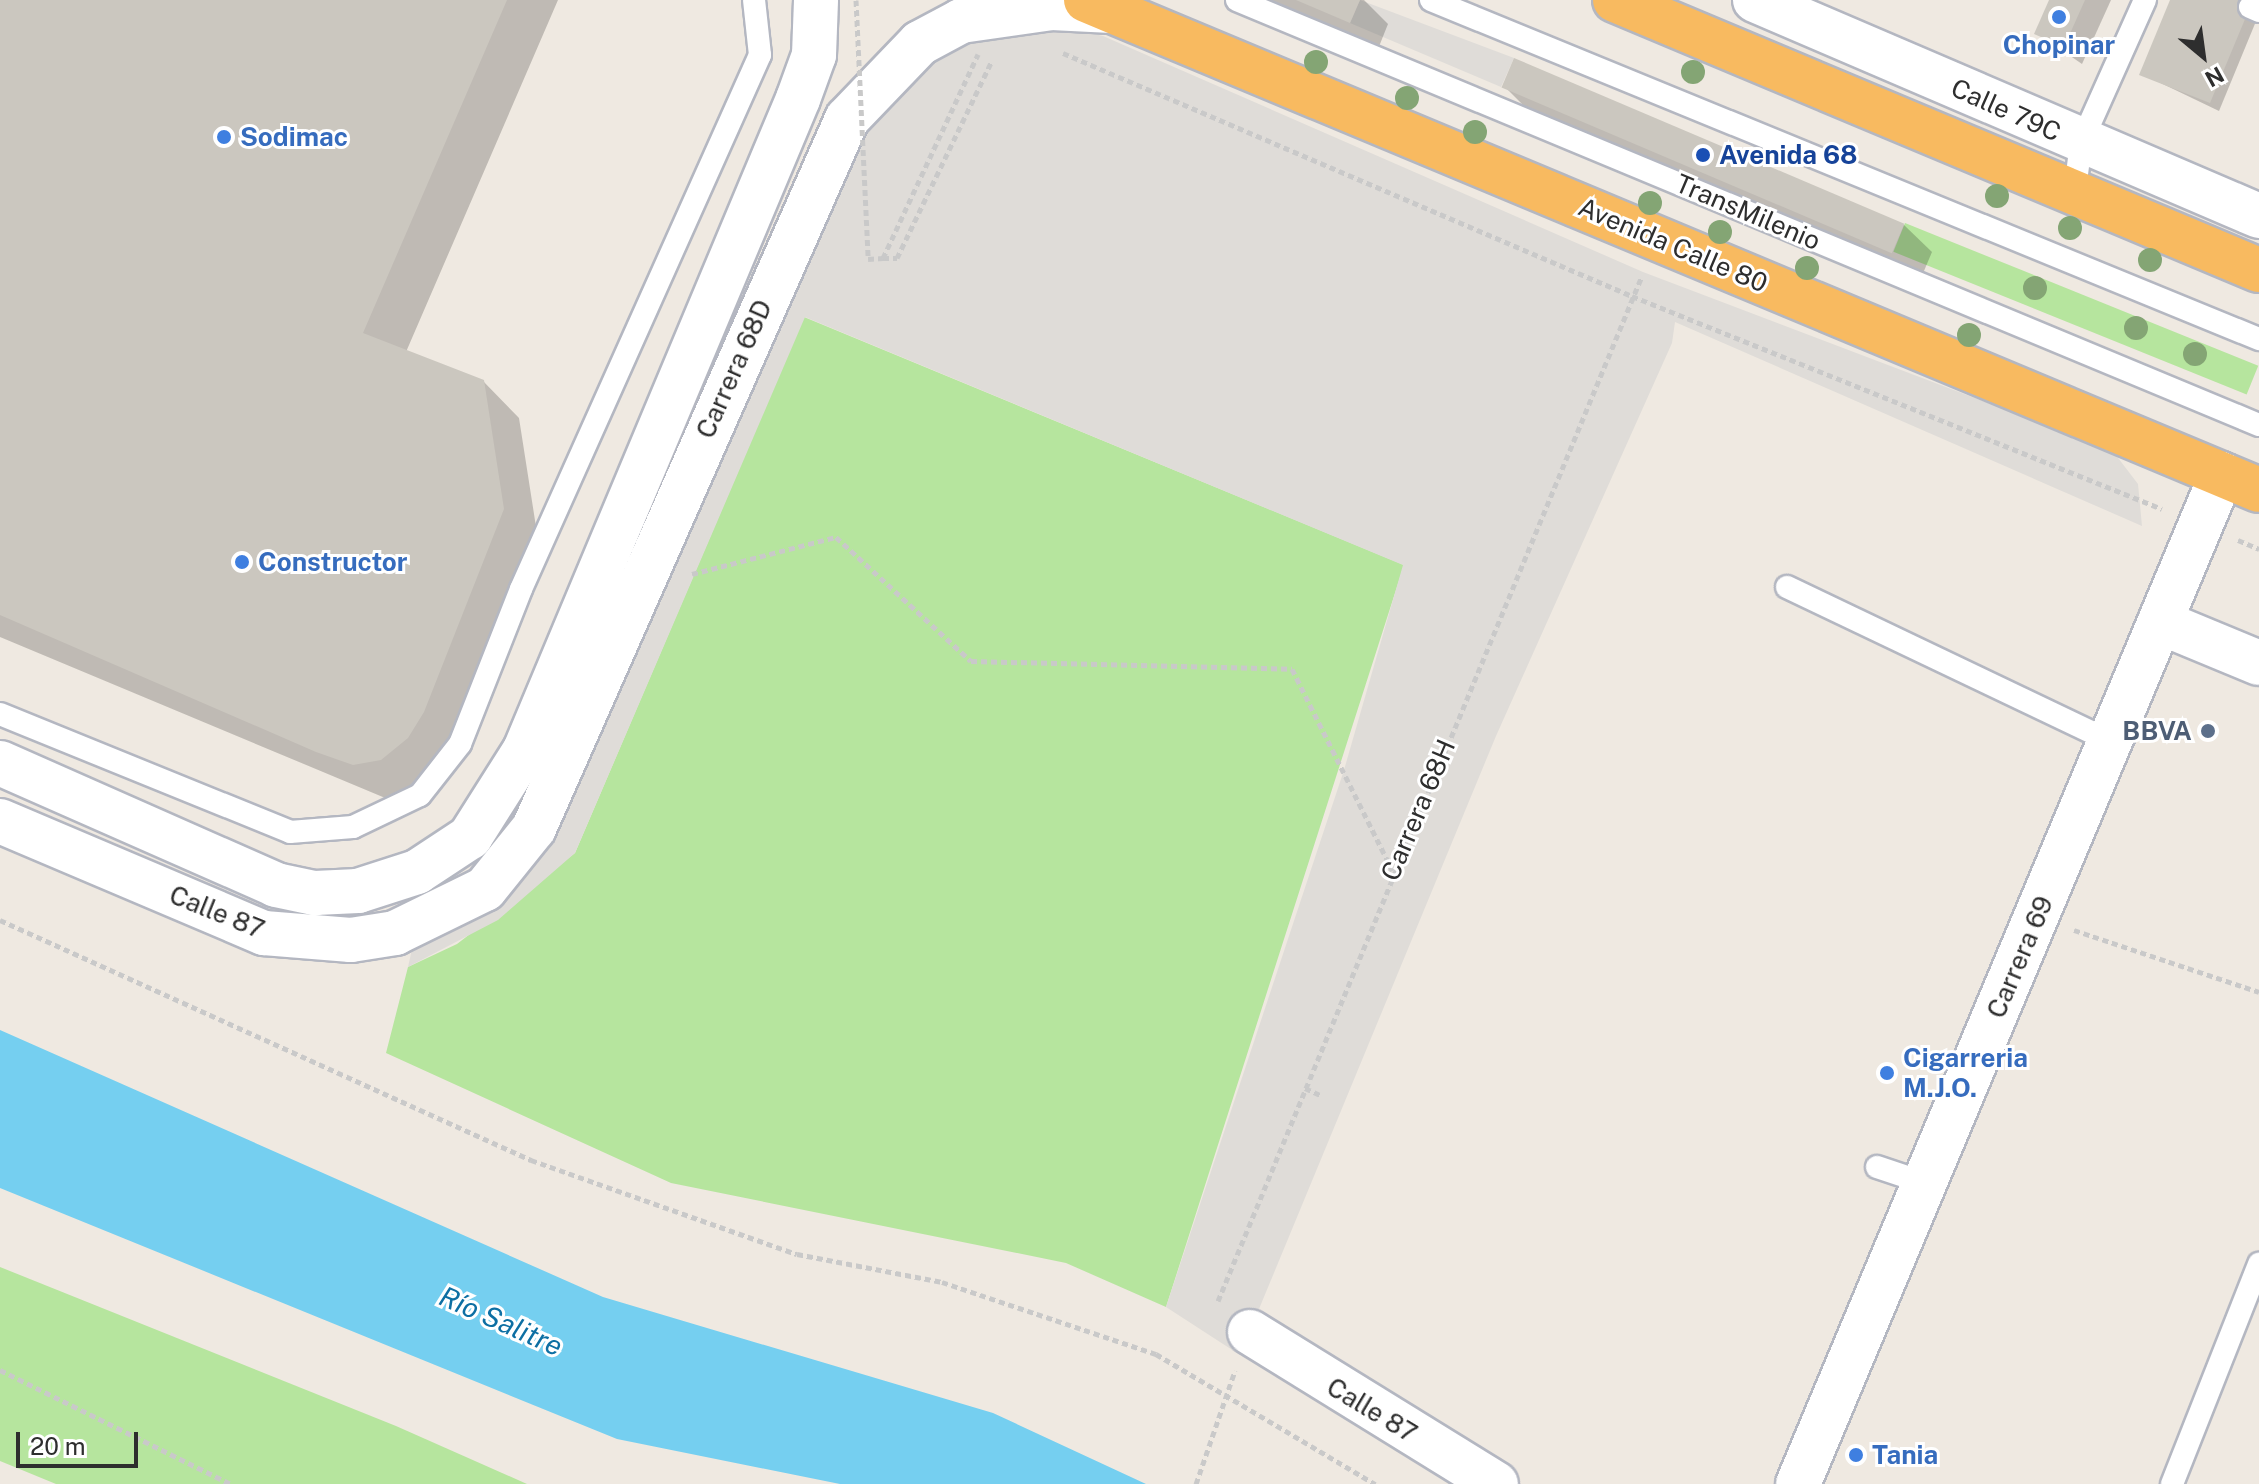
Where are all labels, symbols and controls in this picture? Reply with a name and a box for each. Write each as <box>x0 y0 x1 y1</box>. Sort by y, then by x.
marker: Chopinar <box>2050 8 2068 26</box>
north arrow <box>2163 16 2243 96</box>
place label: Chopinar <box>2003 29 2115 61</box>
text: N <box>2201 61 2228 93</box>
street label: Calle 79C <box>1946 72 2066 148</box>
place label: Sodimac <box>240 121 348 153</box>
marker: Sodimac <box>215 128 233 146</box>
place label: Avenida 68 <box>1719 139 1857 171</box>
marker: Avenida 68 <box>1694 146 1712 164</box>
street label: TransMilenio <box>1671 167 1825 257</box>
street label: Avenida Calle 80 <box>1574 191 1772 299</box>
street label: Carrera 68D <box>690 295 778 443</box>
place label: Constructor <box>258 546 407 578</box>
marker: Constructor <box>233 553 251 571</box>
place label: BBVA <box>2122 715 2192 747</box>
marker: BBVA <box>2199 722 2217 740</box>
street label: Carrera 68H <box>1374 735 1462 885</box>
street label: Calle 87 <box>165 879 269 945</box>
street label: Carrera 69 <box>1980 891 2060 1023</box>
place label: Cigarreria M.J.O. <box>1903 1042 2028 1104</box>
marker: Cigarreria M.J.O. <box>1878 1064 1896 1082</box>
water label: Río Salitre <box>434 1279 568 1363</box>
street label: Calle 87 <box>1321 1371 1423 1449</box>
scale bar <box>20 1416 142 1466</box>
text: 20 m <box>30 1432 86 1460</box>
place label: Tania <box>1872 1439 1938 1471</box>
marker: Tania <box>1847 1446 1865 1464</box>

